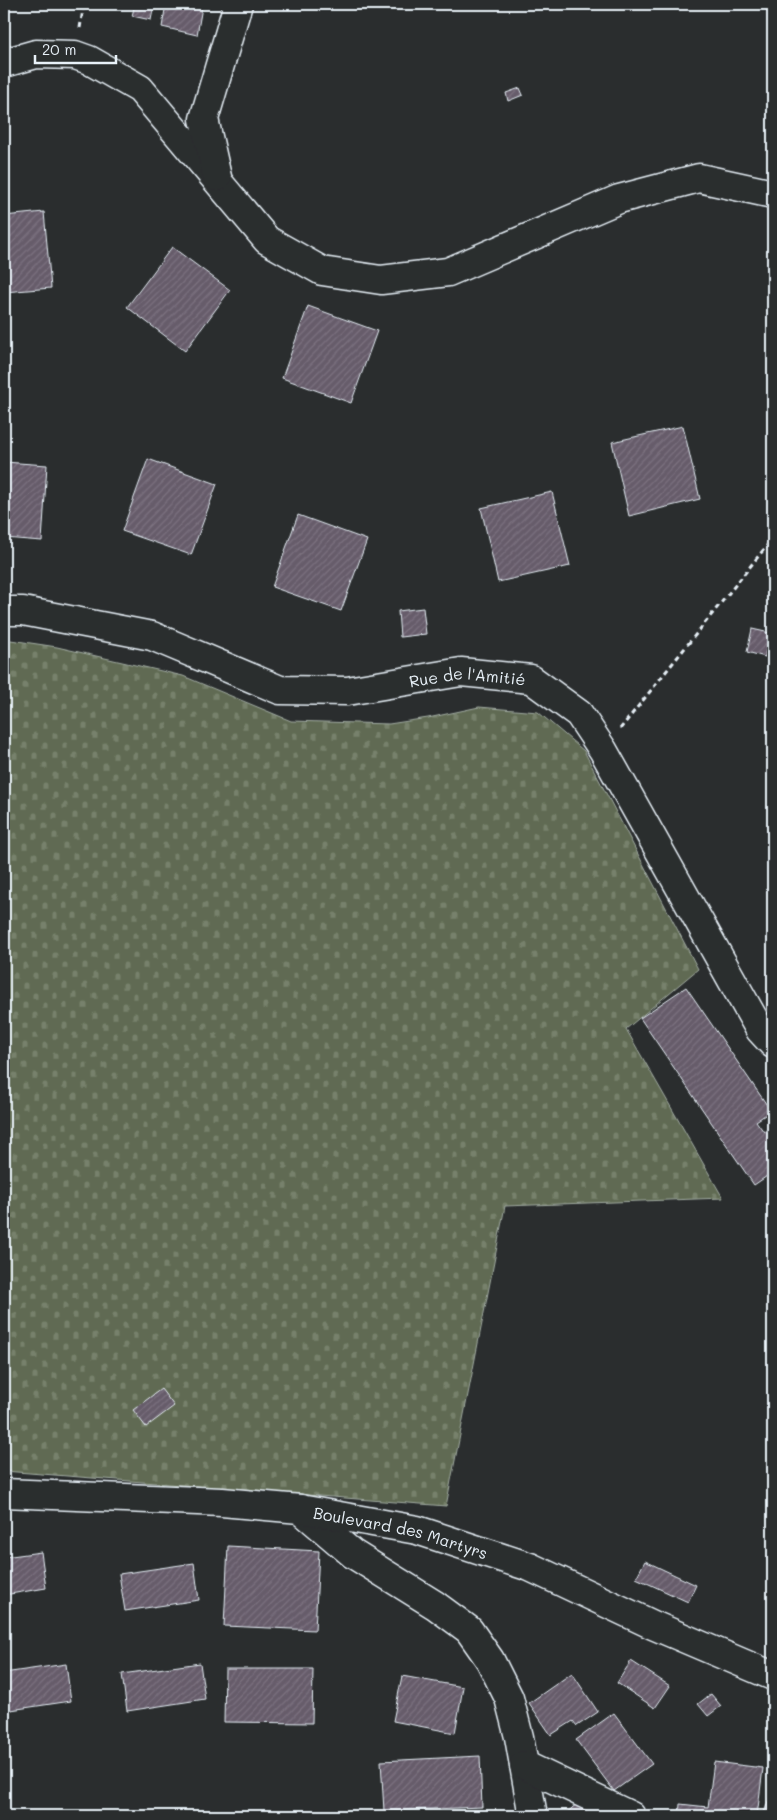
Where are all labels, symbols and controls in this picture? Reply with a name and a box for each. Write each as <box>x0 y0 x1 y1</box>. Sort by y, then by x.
scale bar <box>35 32 116 64</box>
text: 20 m <box>42 39 76 59</box>
street label: Rue de l'Amitié <box>407 661 527 691</box>
street label: Boulevard des Martyrs <box>312 1501 491 1563</box>

